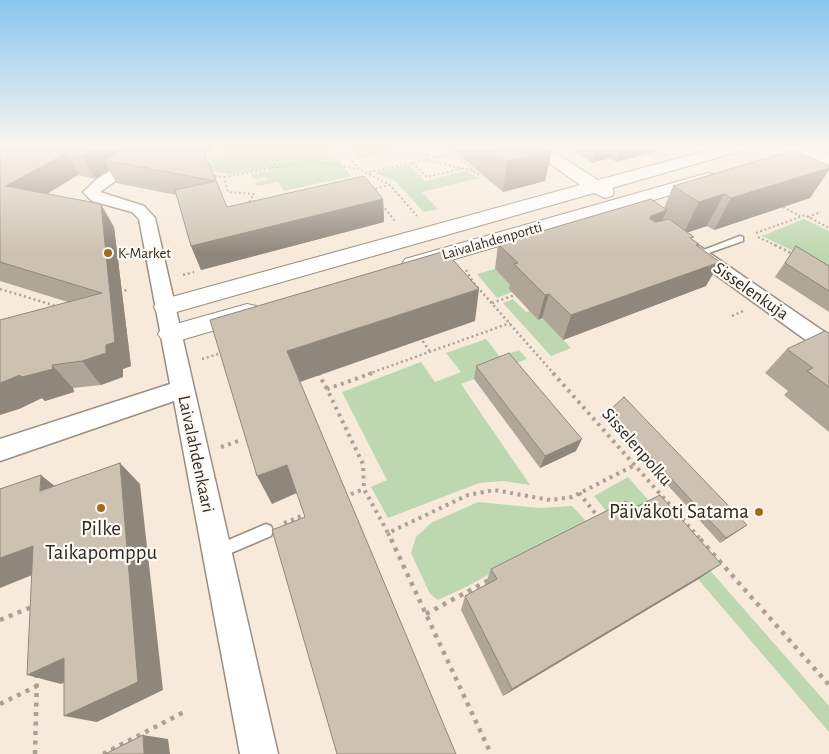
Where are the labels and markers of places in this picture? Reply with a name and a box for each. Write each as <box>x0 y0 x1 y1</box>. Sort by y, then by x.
place label: K-Market <box>118 244 171 262</box>
marker: K-Market <box>102 247 114 259</box>
place label: Päiväkoti Satama <box>609 499 749 525</box>
marker: Pilke Taikapomppu <box>95 502 107 514</box>
marker: Päiväkoti Satama <box>753 506 765 518</box>
place label: Pilke Taikapomppu <box>45 516 157 566</box>

